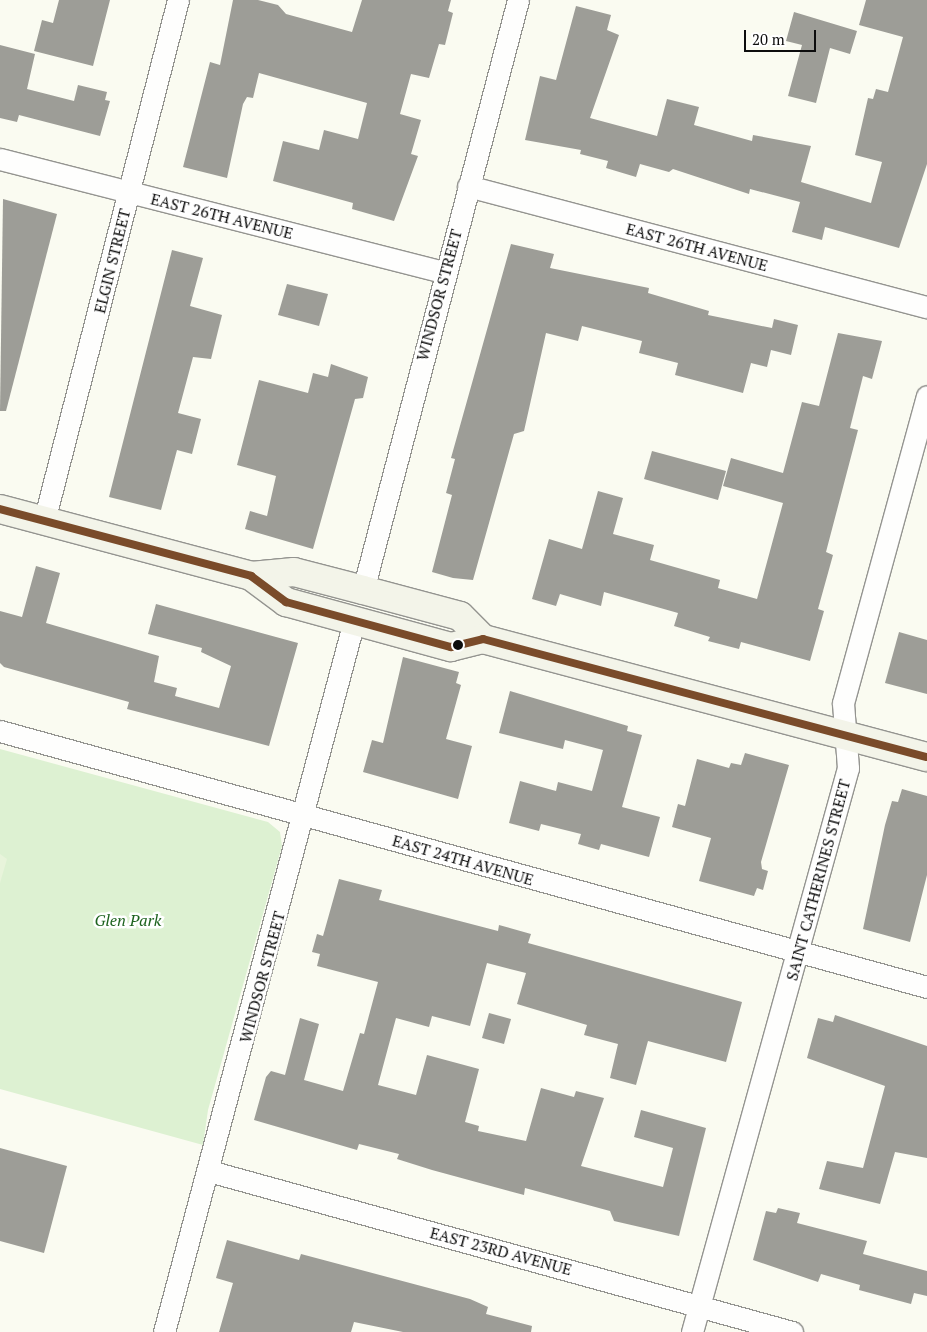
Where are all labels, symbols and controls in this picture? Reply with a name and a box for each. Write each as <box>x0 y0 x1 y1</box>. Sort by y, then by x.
scale bar <box>747 20 820 52</box>
text: 20 m <box>752 29 785 49</box>
street label: EAST 26TH AVENUE <box>149 189 295 243</box>
street label: ELGIN STREET <box>90 207 134 315</box>
street label: EAST 26TH AVENUE <box>624 219 770 275</box>
street label: WINDSOR STREET <box>412 227 466 363</box>
unlabelled marker <box>453 640 463 650</box>
street label: SAINT CATHERINES STREET <box>782 777 854 983</box>
street label: EAST 24TH AVENUE <box>390 831 536 889</box>
street label: WINDSOR STREET <box>235 909 289 1045</box>
park label: Glen Park <box>95 910 161 930</box>
street label: EAST 23RD AVENUE <box>428 1223 574 1279</box>

